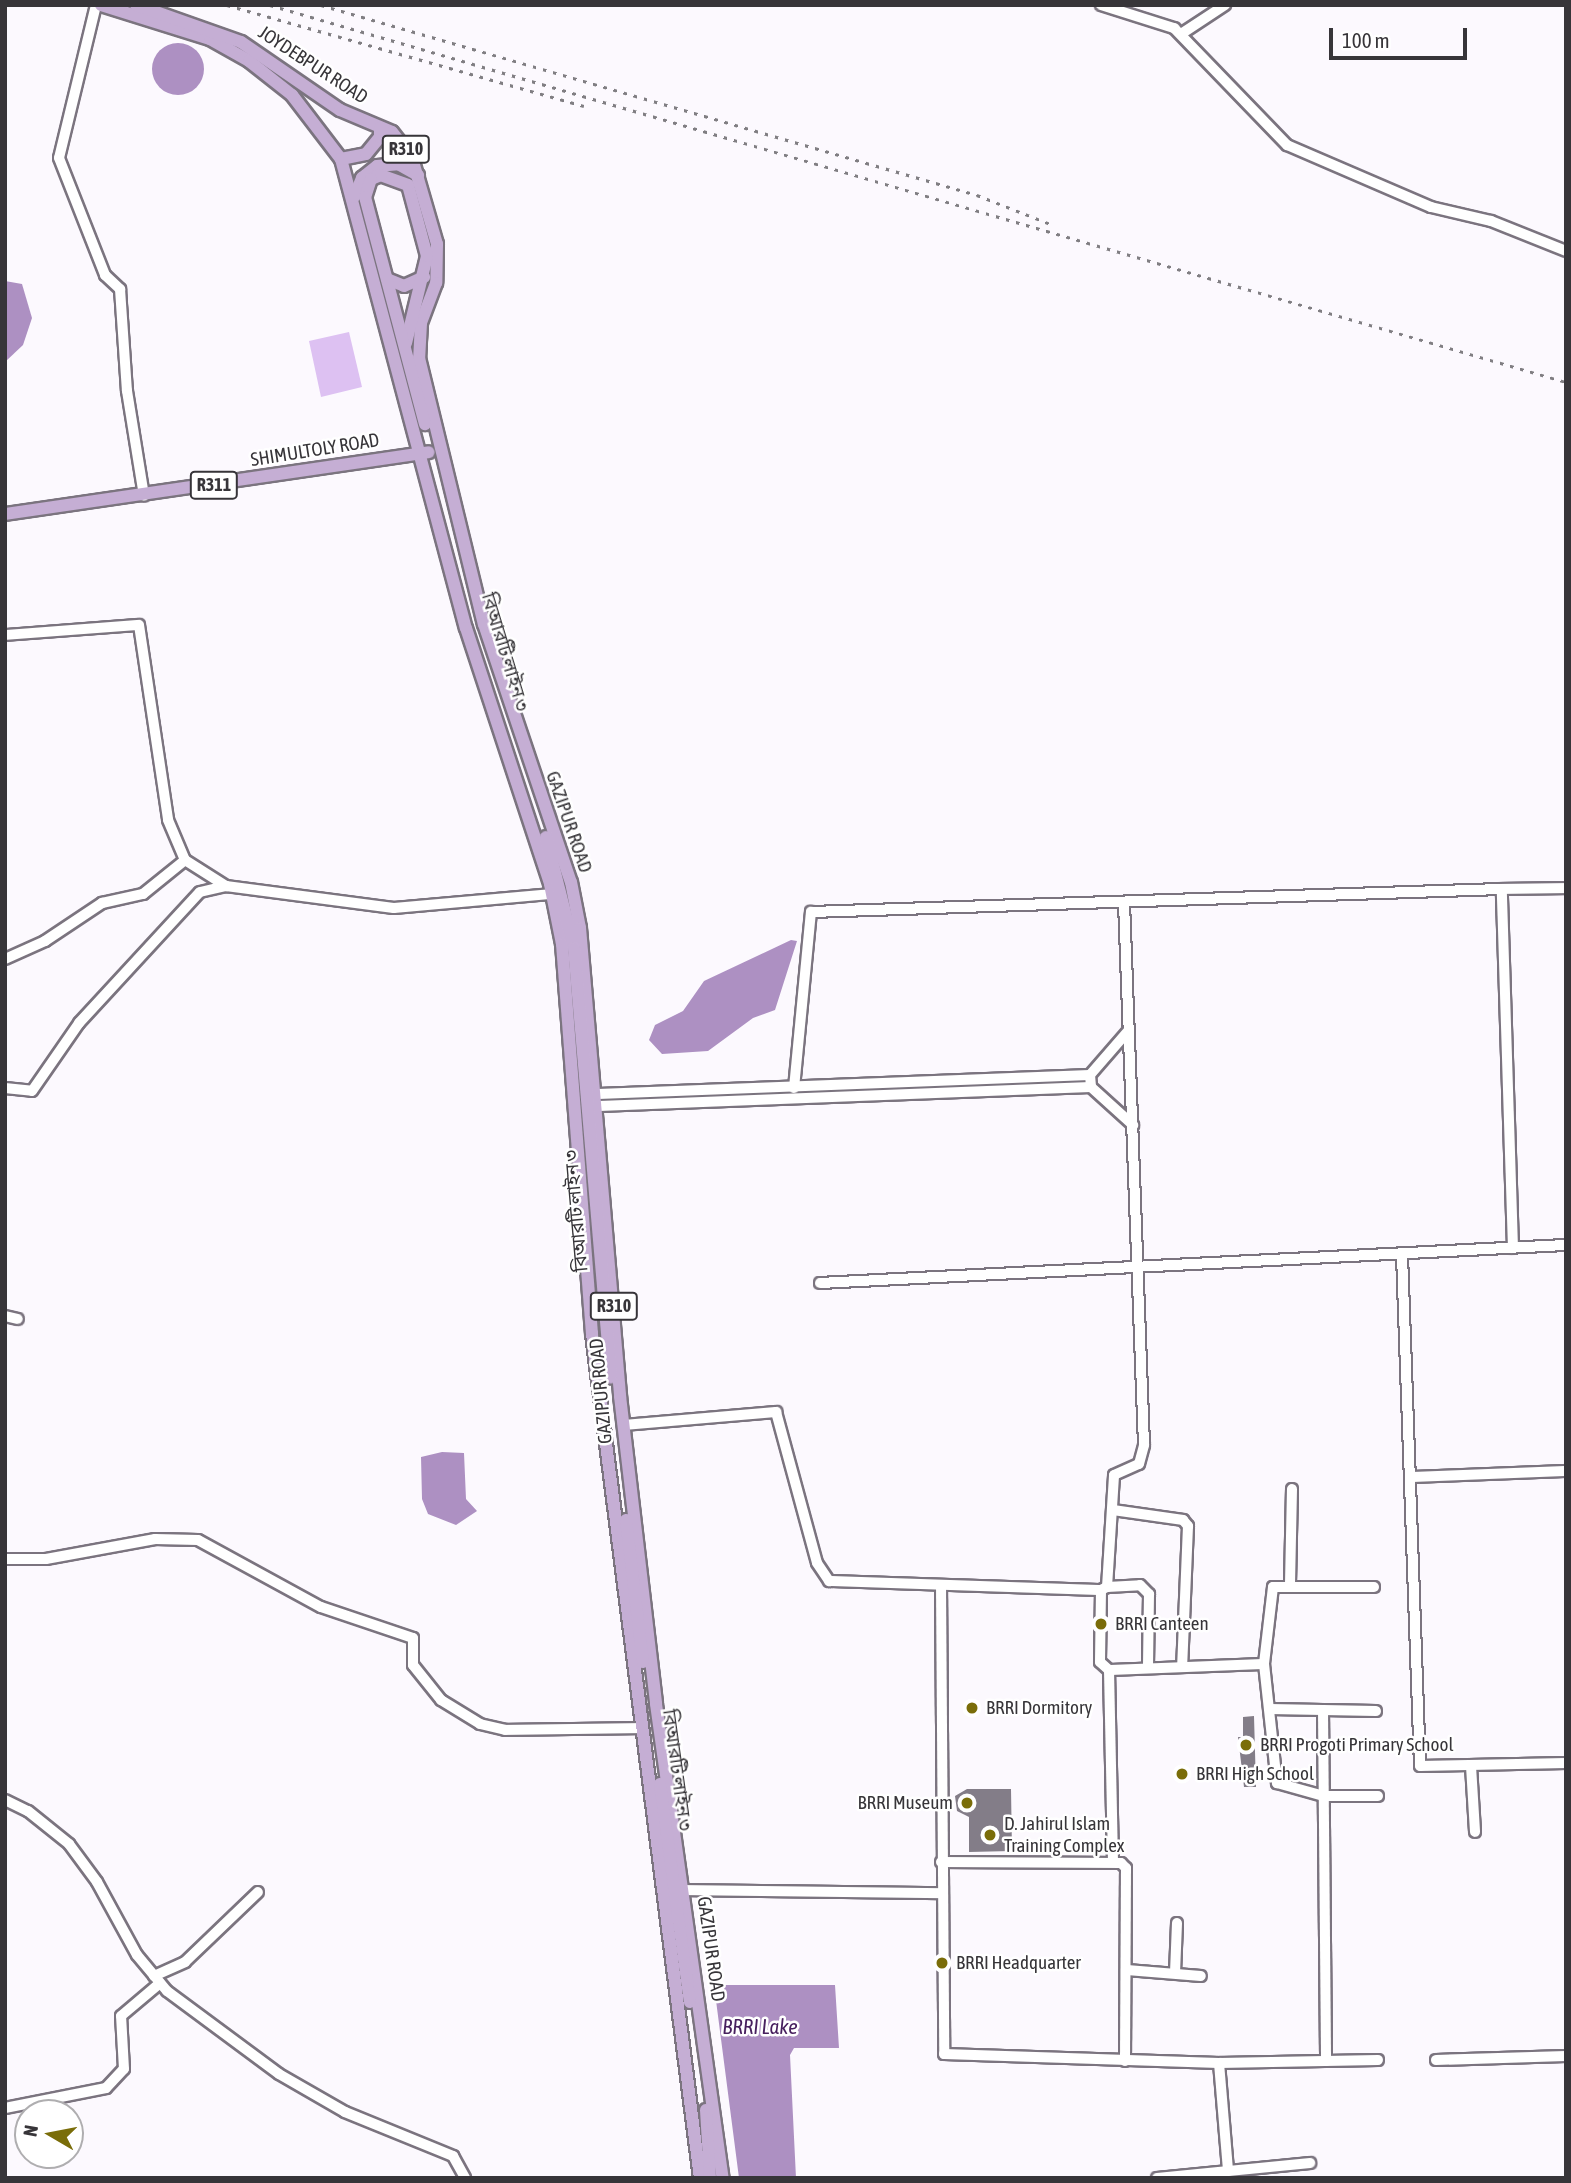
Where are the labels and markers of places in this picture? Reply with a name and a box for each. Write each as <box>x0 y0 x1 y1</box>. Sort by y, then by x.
place label: BRRI Canteen <box>1115 1613 1209 1635</box>
marker: BRRI Canteen <box>1093 1616 1109 1632</box>
place label: BRRI Dormitory <box>986 1697 1092 1719</box>
marker: BRRI Dormitory <box>964 1700 980 1716</box>
place label: BRRI Progoti Primary School <box>1260 1734 1453 1756</box>
marker: BRRI Progoti Primary School <box>1238 1737 1254 1753</box>
place label: BRRI High School <box>1196 1763 1314 1785</box>
marker: BRRI High School <box>1174 1766 1190 1782</box>
place label: BRRI Museum <box>857 1792 953 1814</box>
marker: BRRI Museum <box>959 1795 975 1811</box>
place label: D. Jahirul Islam Training Complex <box>1004 1813 1124 1857</box>
marker: D. Jahirul Islam Training Complex <box>982 1827 998 1843</box>
place label: BRRI Headquarter <box>956 1952 1081 1974</box>
marker: BRRI Headquarter <box>934 1955 950 1971</box>

